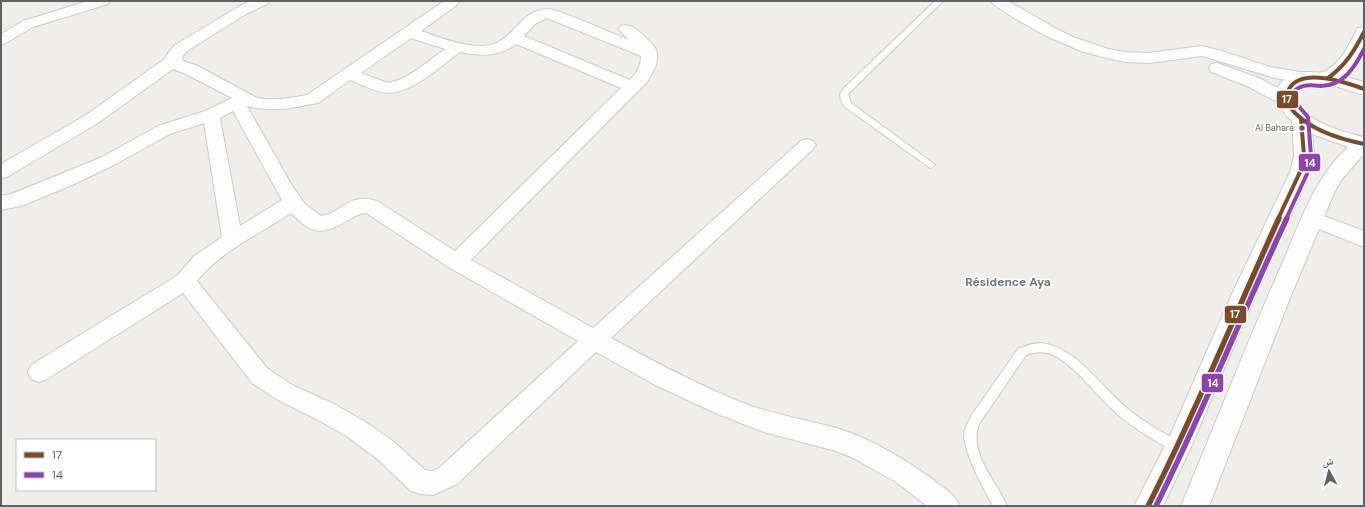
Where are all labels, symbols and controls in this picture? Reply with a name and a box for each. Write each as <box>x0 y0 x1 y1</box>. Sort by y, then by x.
line badge: 17 <box>1276 90 1299 109</box>
text: 17 <box>1282 92 1292 106</box>
place label: Al Bahara <box>1255 122 1294 134</box>
marker: Al Bahara <box>1297 123 1307 133</box>
line badge: 14 <box>1298 153 1321 172</box>
text: 14 <box>1304 156 1316 170</box>
district label: Résidence Aya <box>965 274 1051 290</box>
line badge: 17 <box>1224 305 1247 324</box>
text: 17 <box>1230 307 1240 321</box>
line badge: 14 <box>1201 373 1224 393</box>
text: 14 <box>1207 376 1219 390</box>
legend <box>16 439 156 491</box>
text: 17 <box>52 447 62 463</box>
north arrow <box>1309 451 1349 491</box>
text: ش <box>1321 453 1335 470</box>
text: 14 <box>52 467 63 483</box>

